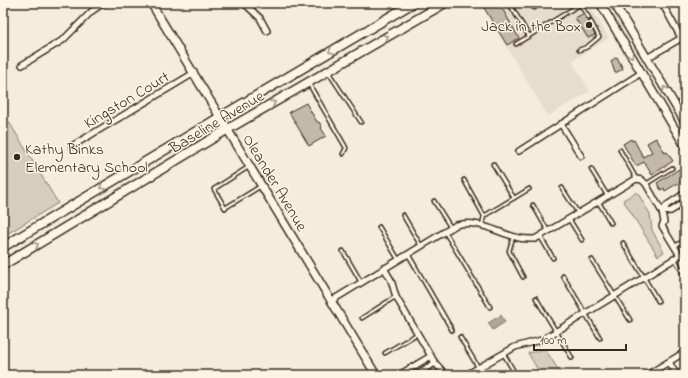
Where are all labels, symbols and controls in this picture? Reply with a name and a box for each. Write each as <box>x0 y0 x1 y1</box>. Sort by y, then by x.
place label: Jack in the Box <box>481 15 581 39</box>
marker: Jack in the Box <box>584 20 594 30</box>
one-way arrow <box>382 35 389 42</box>
one-way arrow <box>328 47 335 54</box>
one-way arrow <box>626 51 633 58</box>
street label: Kingston Court <box>80 65 175 136</box>
street label: Baseline Avenue <box>164 84 270 161</box>
one-way arrow <box>662 86 670 93</box>
one-way arrow <box>269 100 276 107</box>
street label: Oleander Avenue <box>236 130 313 237</box>
place label: Kathy Binks Elementary School <box>25 138 148 180</box>
marker: Kathy Binks Elementary School <box>12 152 22 162</box>
one-way arrow <box>99 183 106 190</box>
one-way arrow <box>32 243 39 250</box>
scale bar <box>534 326 626 352</box>
text: 100 m <box>540 332 567 350</box>

